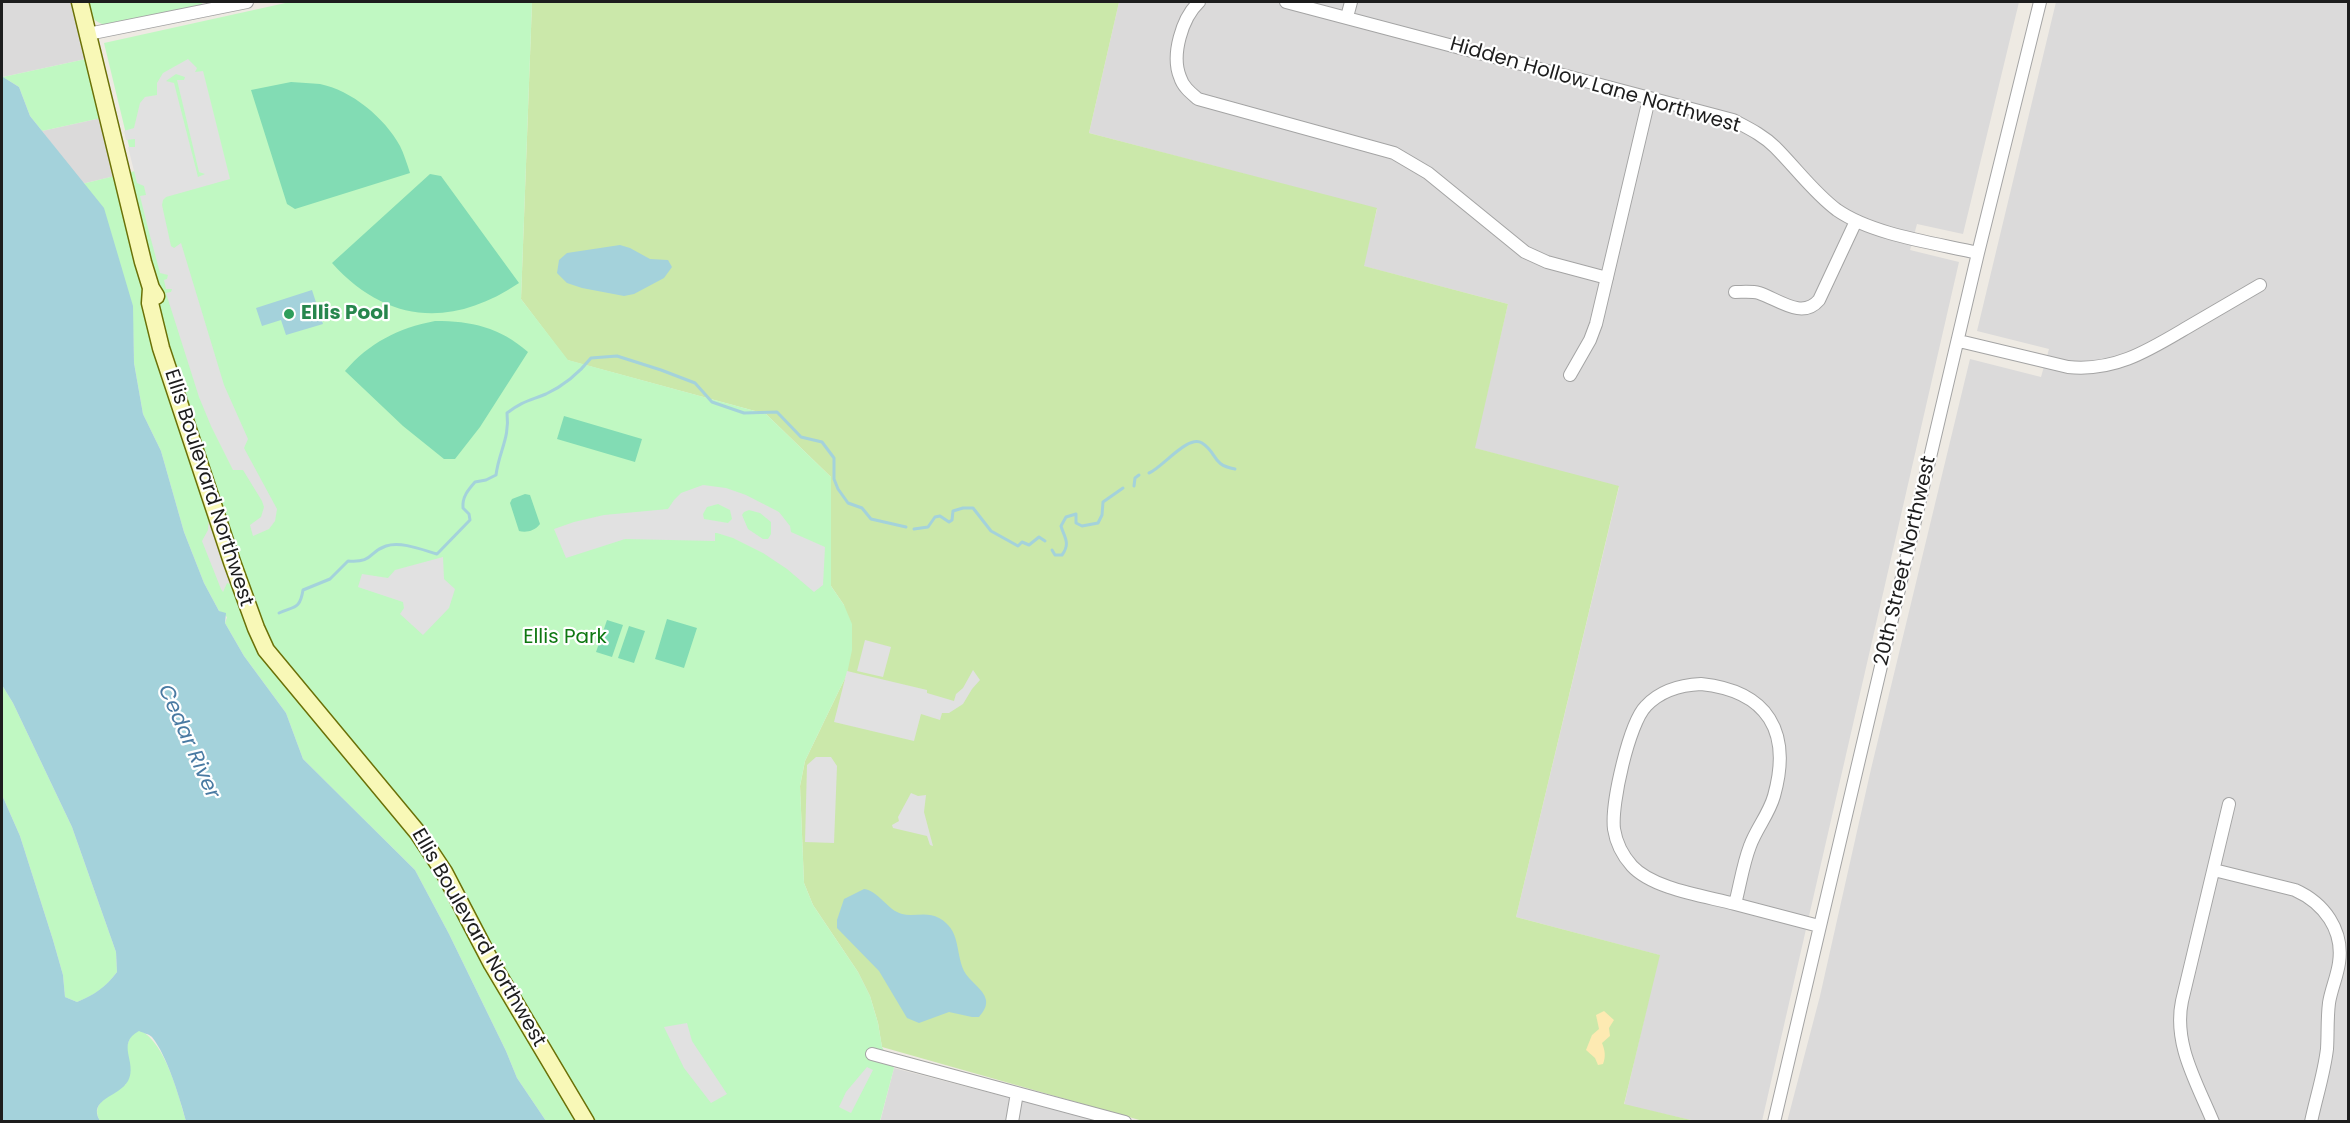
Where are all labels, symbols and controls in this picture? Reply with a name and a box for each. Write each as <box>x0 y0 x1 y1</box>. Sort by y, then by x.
street label: Hidden Hollow Lane Northwest <box>1447 33 1743 139</box>
place label: Ellis Pool <box>301 302 389 326</box>
marker: Ellis Pool <box>282 307 296 321</box>
street label: Ellis Boulevard Northwest <box>158 366 258 610</box>
street label: 20th Street Northwest <box>1870 454 1942 668</box>
park label: Ellis Park <box>523 626 607 650</box>
water label: Cedar River <box>152 681 224 803</box>
street label: Ellis Boulevard Northwest <box>406 825 550 1051</box>

